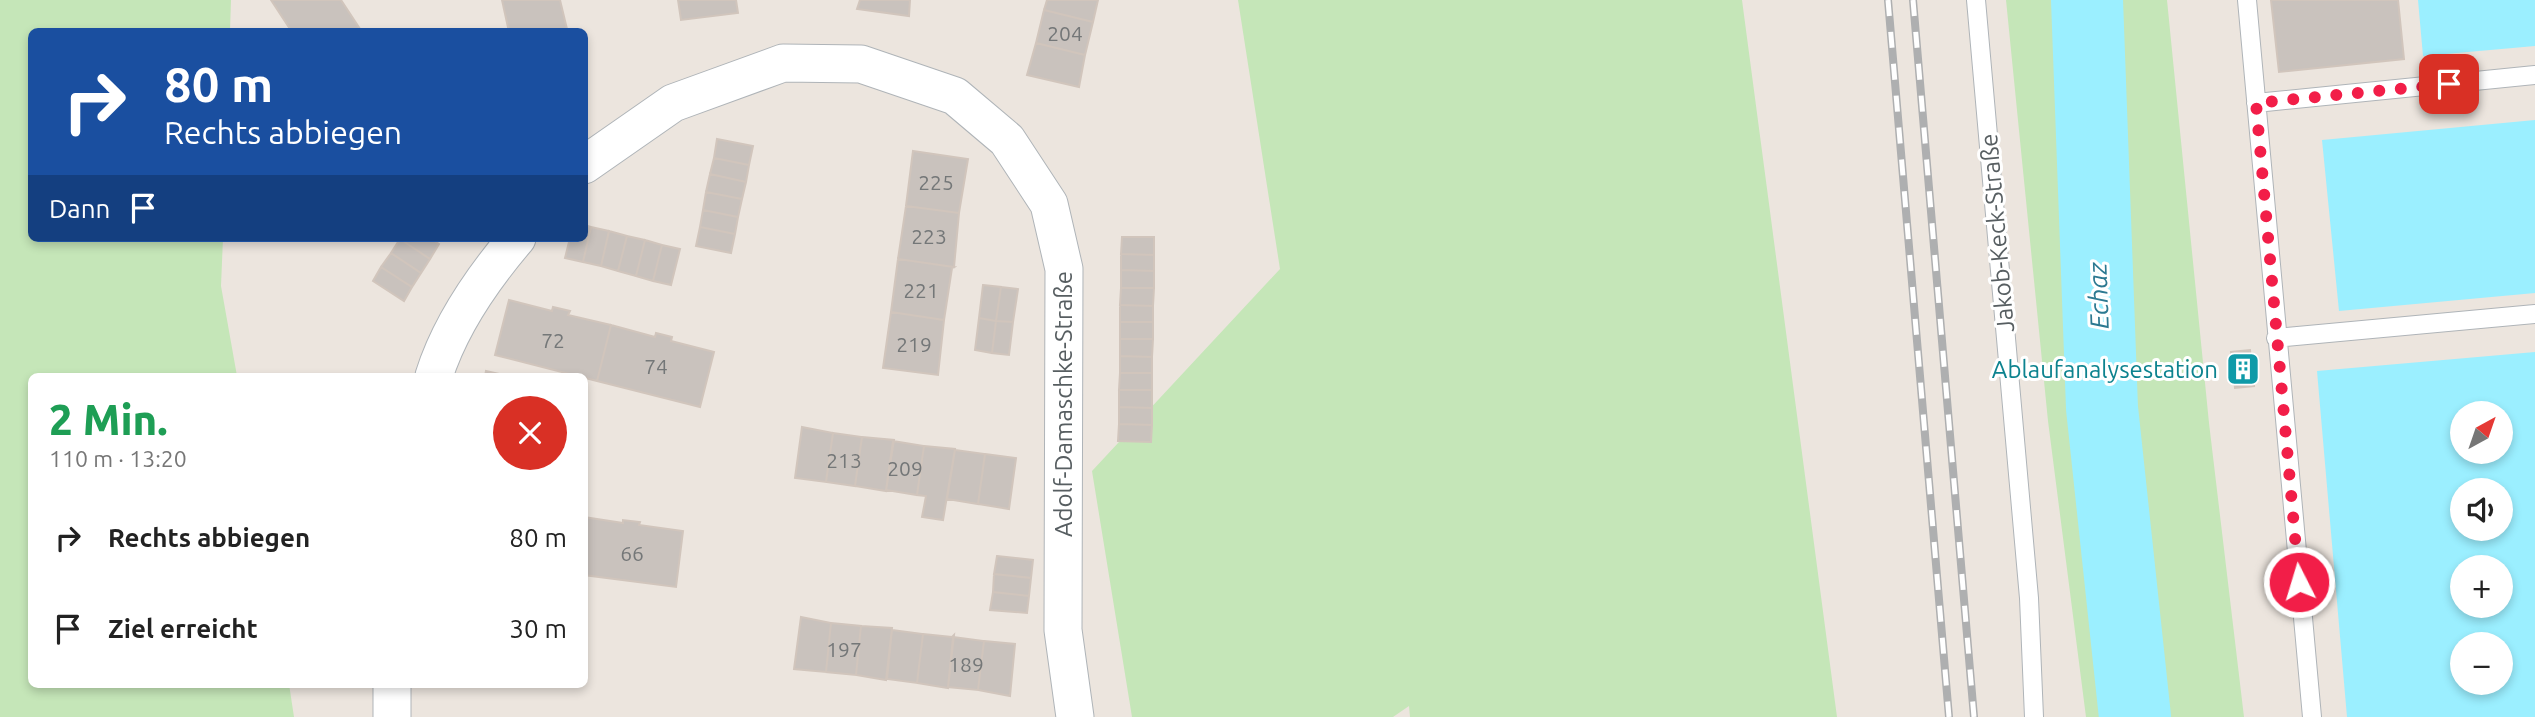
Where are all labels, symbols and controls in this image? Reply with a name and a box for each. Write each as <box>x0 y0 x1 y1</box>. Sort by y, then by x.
house number: 204 <box>1047 21 1083 45</box>
pin <box>2419 54 2479 114</box>
icon: right <box>49 56 140 147</box>
text: 80 m <box>164 56 273 111</box>
icon: arrive <box>2430 65 2468 103</box>
text: Rechts abbiegen <box>164 114 402 150</box>
street label: Jakob-Keck-Straße <box>1975 133 2019 333</box>
house number: 225 <box>918 170 954 194</box>
icon: arrive <box>124 189 162 227</box>
text: Dann <box>49 194 110 223</box>
house number: 223 <box>911 224 947 248</box>
water label: Echaz <box>2082 261 2114 330</box>
street label: Adolf-Damaschke-Straße <box>1050 271 1077 537</box>
house number: 221 <box>903 278 939 302</box>
house number: 72 <box>541 328 565 352</box>
house number: 219 <box>896 332 932 356</box>
building icon: Ablaufanalysestation <box>2224 350 2262 388</box>
house number: 74 <box>644 354 668 378</box>
place label: Ablaufanalysestation <box>1992 356 2218 383</box>
text: 2 Min. <box>49 396 168 443</box>
button: close <box>493 396 567 470</box>
north arrow <box>2450 401 2513 464</box>
map controls <box>2450 401 2513 695</box>
text: 110 m · 13:20 <box>49 446 187 471</box>
house number: 213 <box>826 448 862 472</box>
house number: 209 <box>887 456 923 480</box>
button: sound <box>2450 478 2513 541</box>
icon: right <box>49 519 87 557</box>
text: Rechts abbiegen <box>108 523 310 552</box>
text: 80 m <box>509 523 567 552</box>
house number: 66 <box>620 541 644 565</box>
position arrow <box>2262 545 2336 619</box>
button: + <box>2450 555 2513 618</box>
icon: arrive <box>49 610 87 648</box>
text: Ziel erreicht <box>108 614 258 643</box>
text: 30 m <box>509 614 567 643</box>
button: − <box>2450 632 2513 695</box>
house number: 197 <box>826 637 862 661</box>
house number: 189 <box>948 652 984 676</box>

